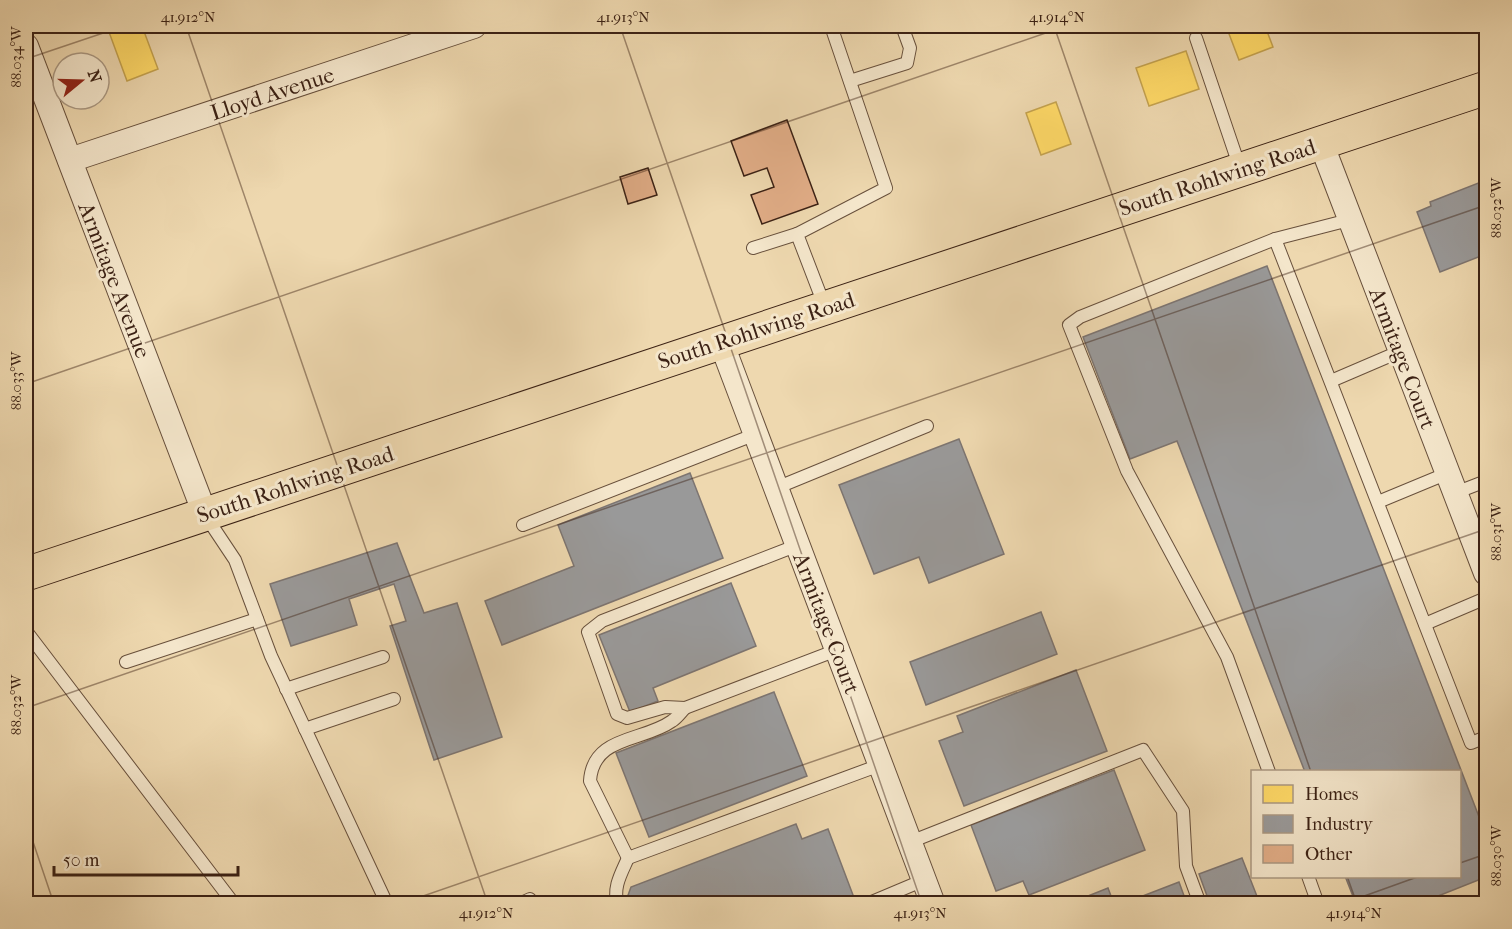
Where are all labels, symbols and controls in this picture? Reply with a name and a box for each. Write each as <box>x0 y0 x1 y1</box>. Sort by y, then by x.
text: 41.912°N <box>161 8 216 26</box>
text: 41.913°N <box>596 8 650 26</box>
text: 41.914°N <box>1029 8 1086 26</box>
text: 88.034°W <box>7 25 25 88</box>
north arrow <box>51 51 111 111</box>
street label: Lloyd Avenue <box>207 62 337 126</box>
text: N <box>84 67 106 86</box>
street label: South Rohlwing Road <box>1116 134 1320 222</box>
text: 88.032°W <box>1487 177 1505 238</box>
street label: Armitage Avenue <box>72 198 156 362</box>
street label: Armitage Court <box>1363 283 1441 433</box>
street label: South Rohlwing Road <box>655 287 859 375</box>
text: 88.033°W <box>7 350 25 410</box>
street label: South Rohlwing Road <box>194 441 398 529</box>
text: 88.031°W <box>1487 502 1505 561</box>
street label: Armitage Court <box>787 548 865 698</box>
text: 88.032°W <box>7 674 25 735</box>
legend <box>1251 770 1461 878</box>
text: Homes <box>1305 784 1359 805</box>
text: Industry <box>1305 814 1374 835</box>
text: 88.030°W <box>1487 824 1505 886</box>
scale bar <box>54 839 238 877</box>
text: Other <box>1305 844 1353 865</box>
text: 50 m <box>63 850 100 871</box>
text: 41.912°N <box>459 904 514 922</box>
text: 41.913°N <box>893 904 947 922</box>
text: 41.914°N <box>1326 904 1383 922</box>

